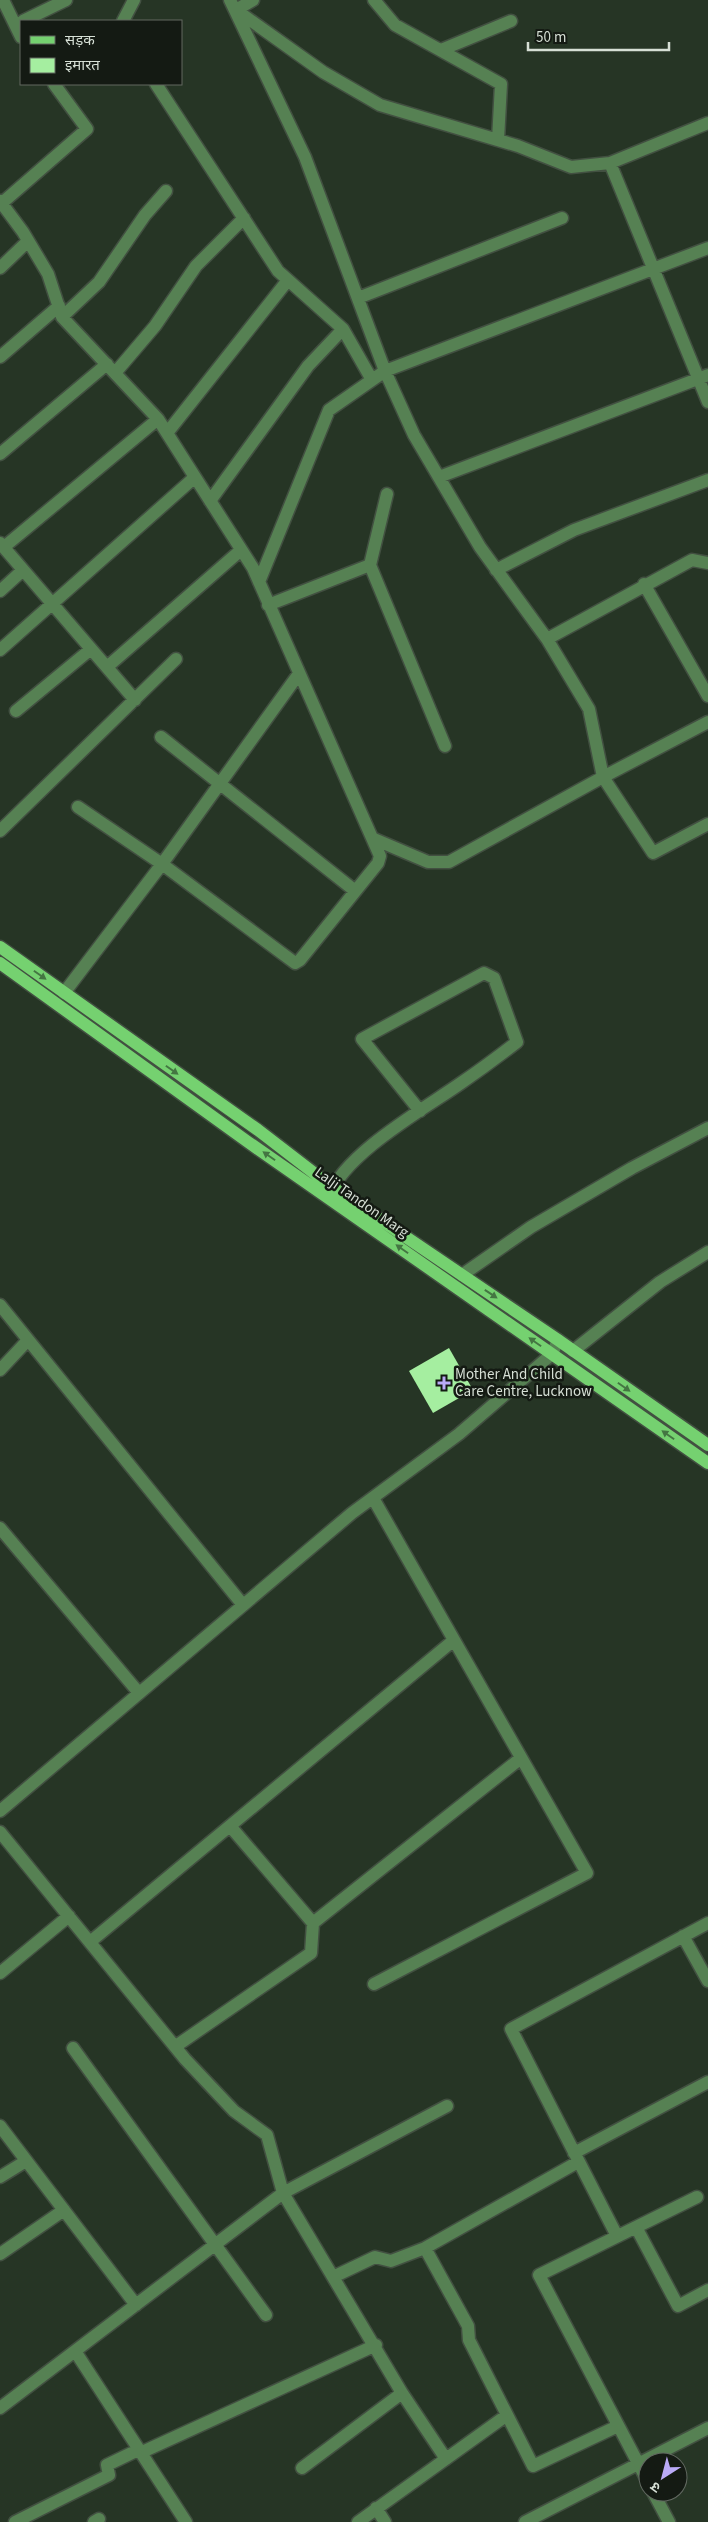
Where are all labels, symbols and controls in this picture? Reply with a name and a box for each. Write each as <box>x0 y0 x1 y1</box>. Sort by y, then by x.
legend <box>20 20 182 85</box>
scale bar <box>528 20 669 52</box>
text: 50 m <box>536 27 566 48</box>
text: सड़क <box>65 30 95 51</box>
text: इमारत <box>65 55 100 76</box>
one-way arrow <box>33 970 47 980</box>
one-way arrow <box>165 1065 179 1075</box>
one-way arrow <box>262 1151 275 1161</box>
street label: Lalji Tandon Marg <box>310 1162 413 1243</box>
one-way arrow <box>395 1244 409 1254</box>
one-way arrow <box>484 1289 498 1299</box>
one-way arrow <box>528 1337 542 1347</box>
place label: Mother And Child Care Centre, Lucknow <box>455 1364 592 1402</box>
marker: Mother And Child Care Centre, Lucknow <box>437 1376 451 1390</box>
one-way arrow <box>618 1382 631 1392</box>
one-way arrow <box>661 1430 675 1440</box>
north arrow <box>638 2452 688 2502</box>
text: उ <box>646 2476 665 2497</box>

